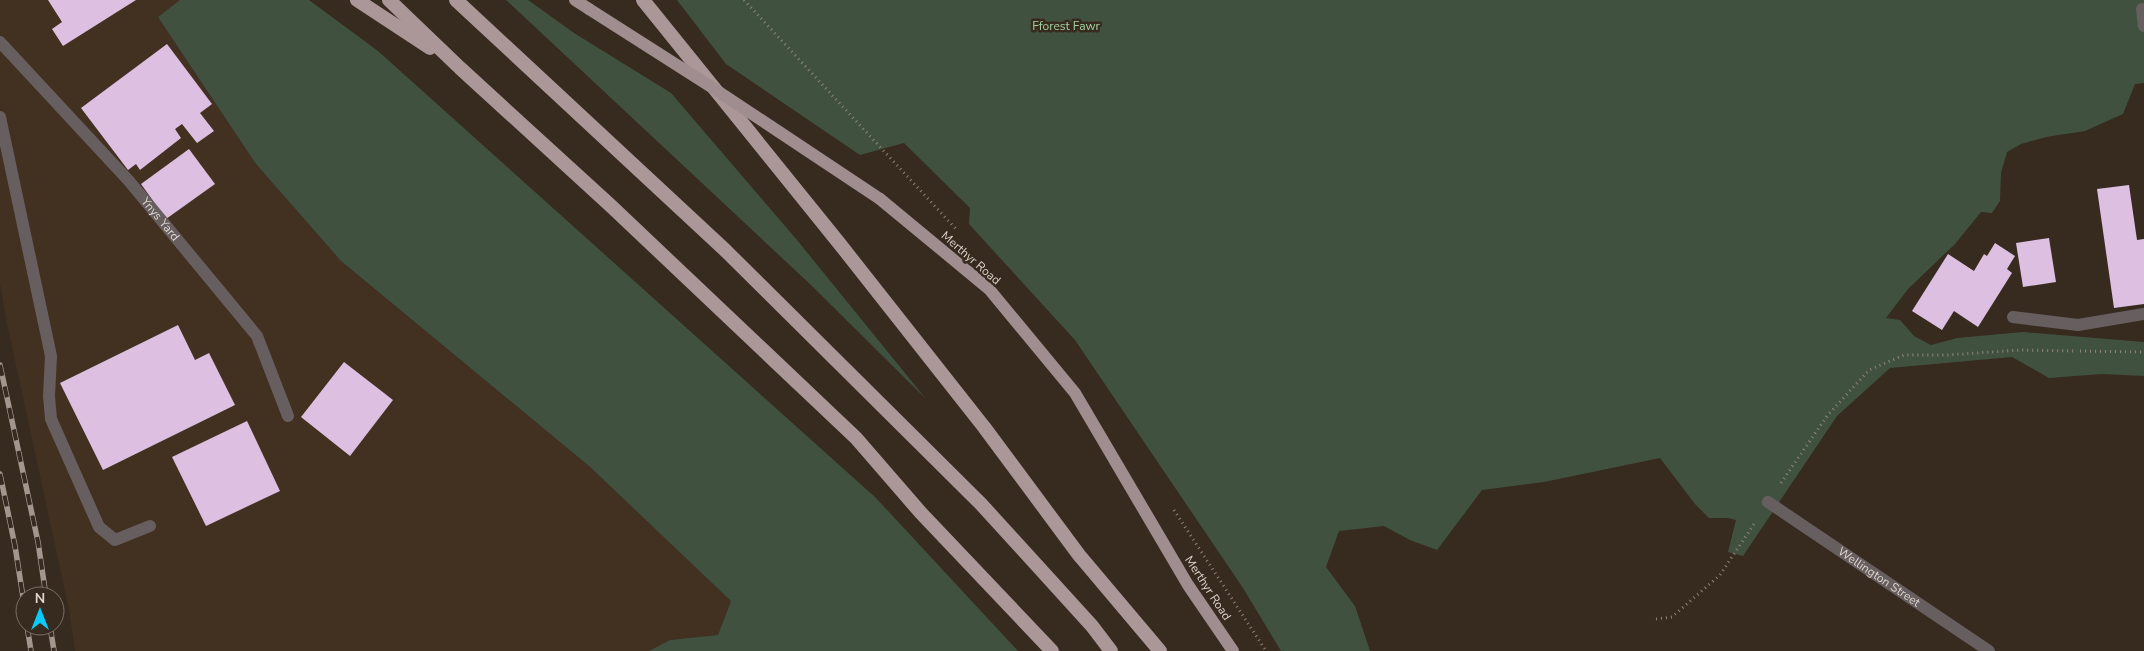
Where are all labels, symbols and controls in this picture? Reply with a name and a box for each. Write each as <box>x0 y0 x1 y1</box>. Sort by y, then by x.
park label: Fforest Fawr <box>1032 18 1101 34</box>
street label: Ynys Yard <box>137 193 183 244</box>
street label: Merthyr Road <box>938 228 1004 288</box>
street label: Wellington Street <box>1835 543 1924 611</box>
street label: Merthyr Road <box>1181 553 1235 623</box>
north arrow <box>15 586 65 636</box>
text: N <box>35 589 45 608</box>

